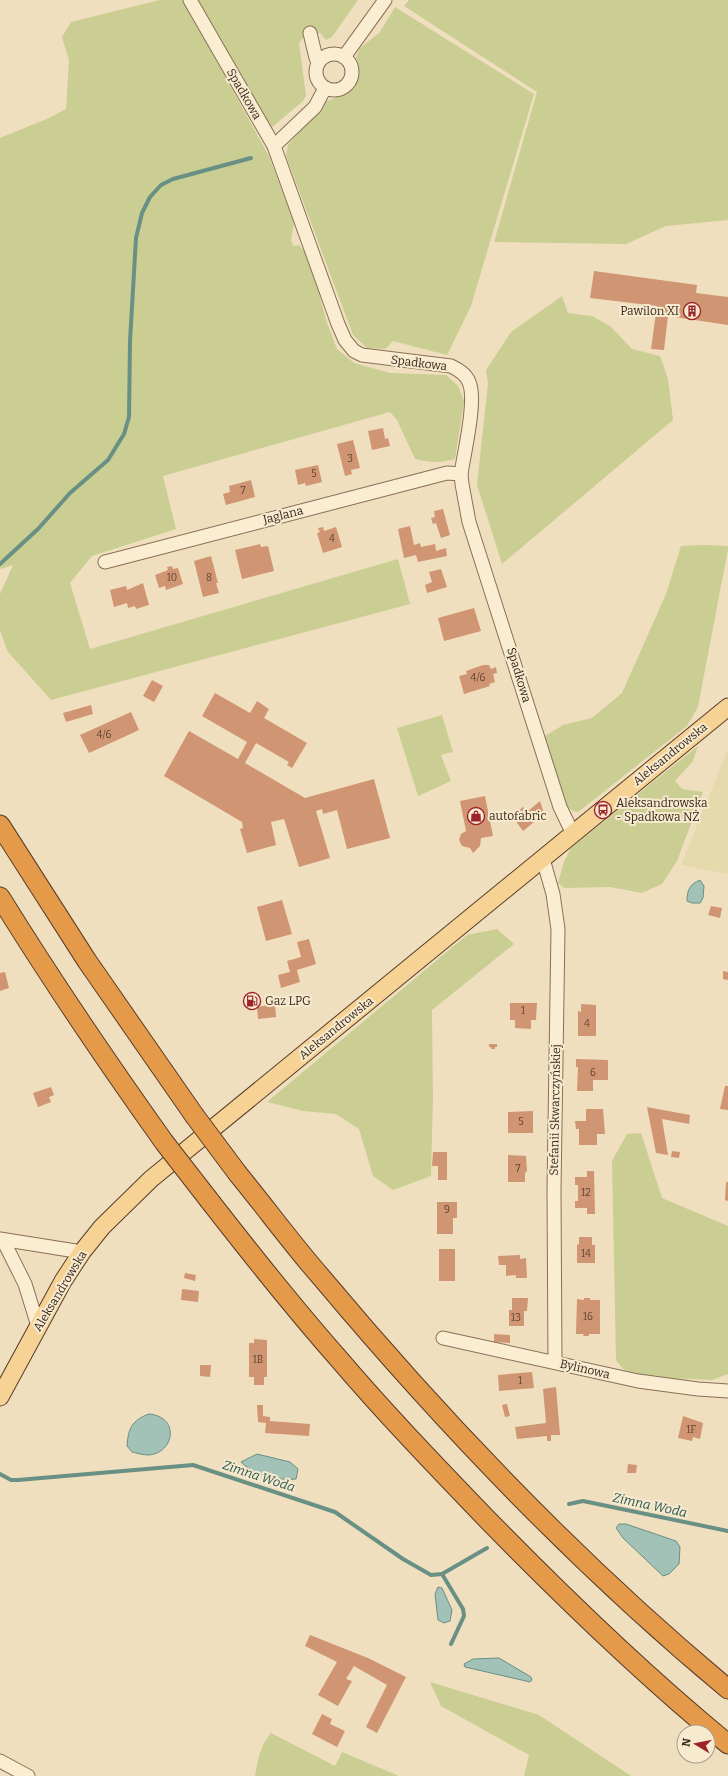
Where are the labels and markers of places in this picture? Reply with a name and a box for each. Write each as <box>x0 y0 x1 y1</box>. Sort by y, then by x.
building icon: Pawilon XI <box>682 301 702 321</box>
place label: Pawilon XI <box>620 304 679 318</box>
place label: Aleksandrowska - Spadkowa NŻ <box>616 796 708 824</box>
bus stop icon: Aleksandrowska - Spadkowa NŻ <box>593 800 613 820</box>
shop icon: autofabric <box>466 806 486 826</box>
place label: autofabric <box>489 809 547 823</box>
fuel station icon: Gaz LPG <box>242 991 262 1011</box>
place label: Gaz LPG <box>265 994 311 1008</box>

